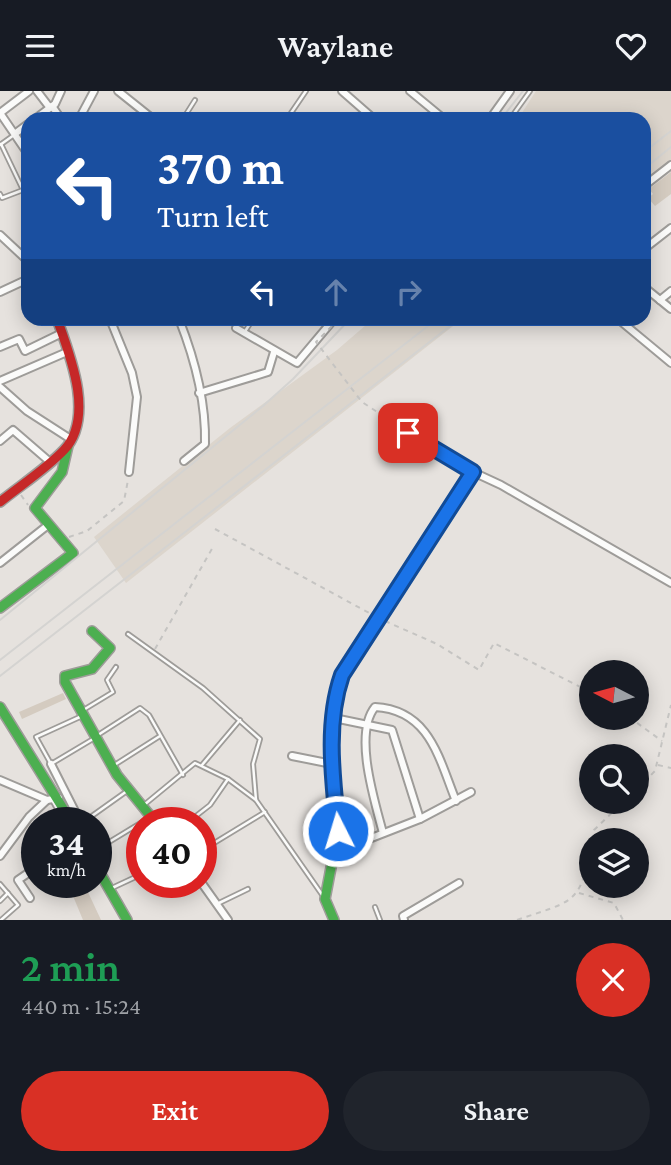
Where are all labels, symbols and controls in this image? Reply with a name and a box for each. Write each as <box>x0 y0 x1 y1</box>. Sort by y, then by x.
icon: menu <box>21 27 59 65</box>
icon: heart <box>612 27 650 65</box>
text: Waylane <box>278 28 393 64</box>
icon: left <box>42 140 133 231</box>
text: 370 m <box>157 140 284 195</box>
text: Turn left <box>157 198 268 234</box>
icon: left <box>244 273 282 311</box>
icon: ahead <box>317 273 355 311</box>
icon: right <box>390 273 428 311</box>
pin <box>378 403 438 463</box>
icon: arrive <box>389 414 427 452</box>
north arrow <box>579 660 649 730</box>
map controls <box>579 660 649 898</box>
button: search <box>579 744 649 814</box>
position arrow <box>301 794 375 868</box>
speed limit sign: 40 <box>126 807 217 898</box>
text: 34 <box>49 824 84 863</box>
button: layers <box>579 828 649 898</box>
text: km/h <box>47 860 86 880</box>
text: 2 min <box>21 943 120 990</box>
button: close <box>576 943 650 1017</box>
text: 440 m · 15:24 <box>21 993 141 1019</box>
button: Exit <box>21 1071 329 1151</box>
button: Share <box>343 1071 650 1151</box>

